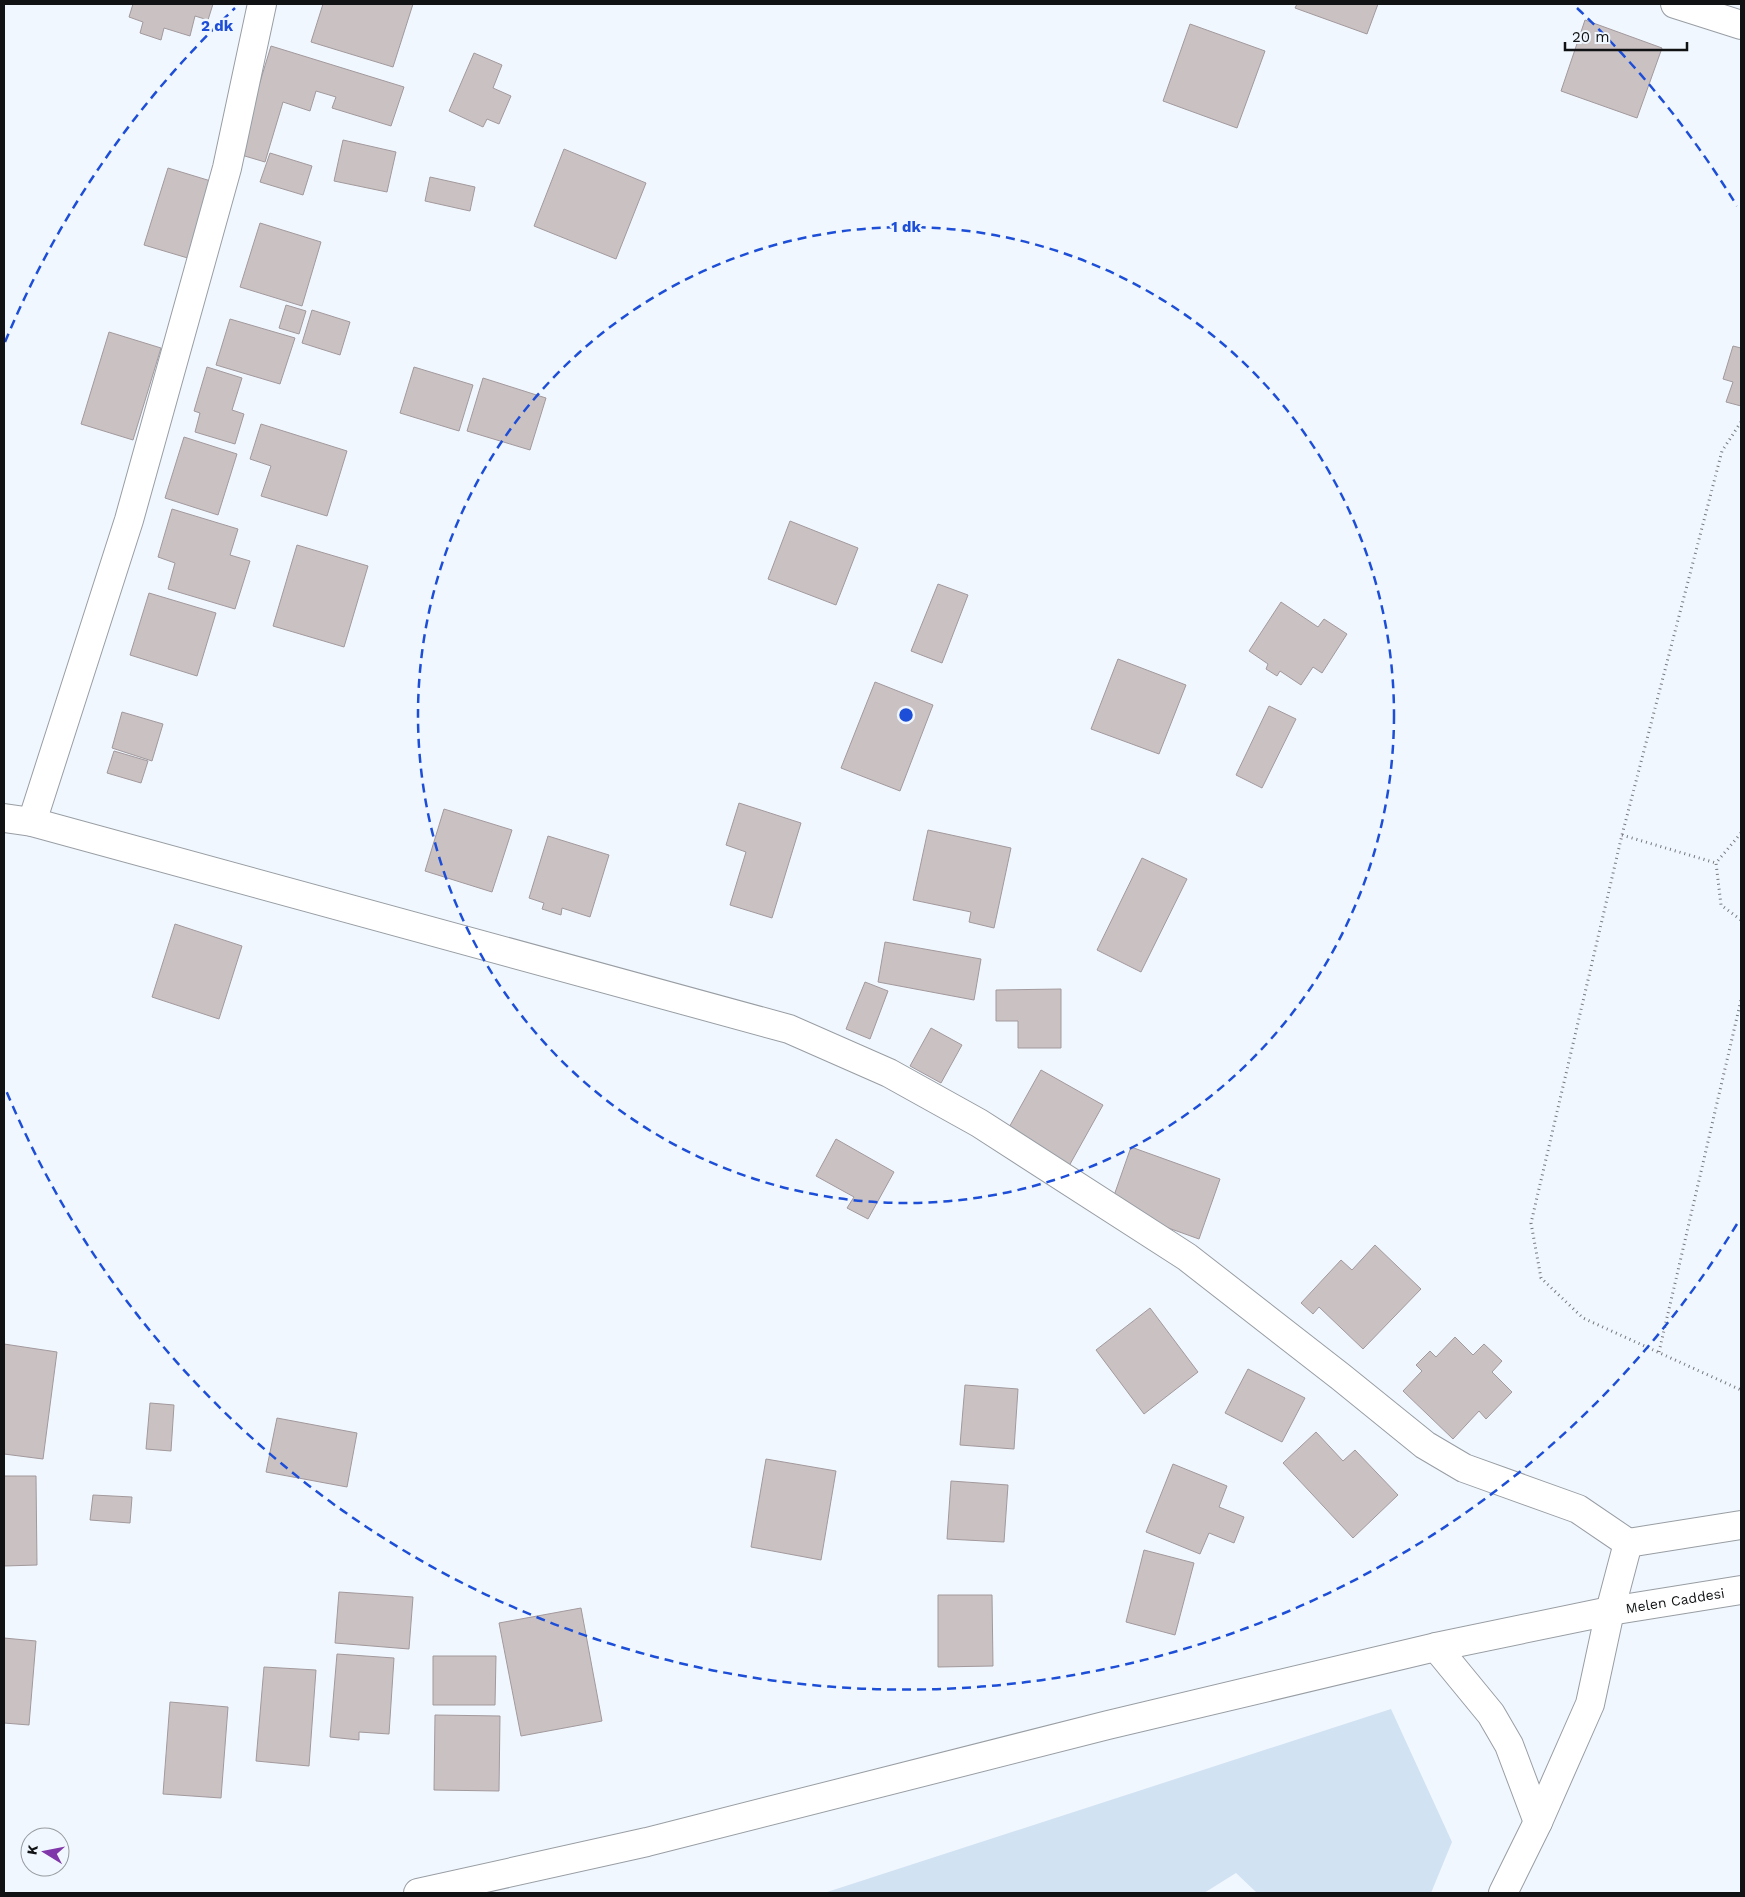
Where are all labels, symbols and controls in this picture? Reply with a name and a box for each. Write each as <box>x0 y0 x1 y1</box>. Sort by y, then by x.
text: 2 dk <box>201 17 234 35</box>
scale bar <box>1565 20 1688 52</box>
text: 20 m <box>1572 28 1610 46</box>
text: 1 dk <box>891 218 921 236</box>
centre of rings <box>897 706 915 724</box>
street label: Melen Caddesi <box>1624 1585 1726 1616</box>
north arrow <box>20 1827 70 1877</box>
text: K <box>23 1843 41 1856</box>

